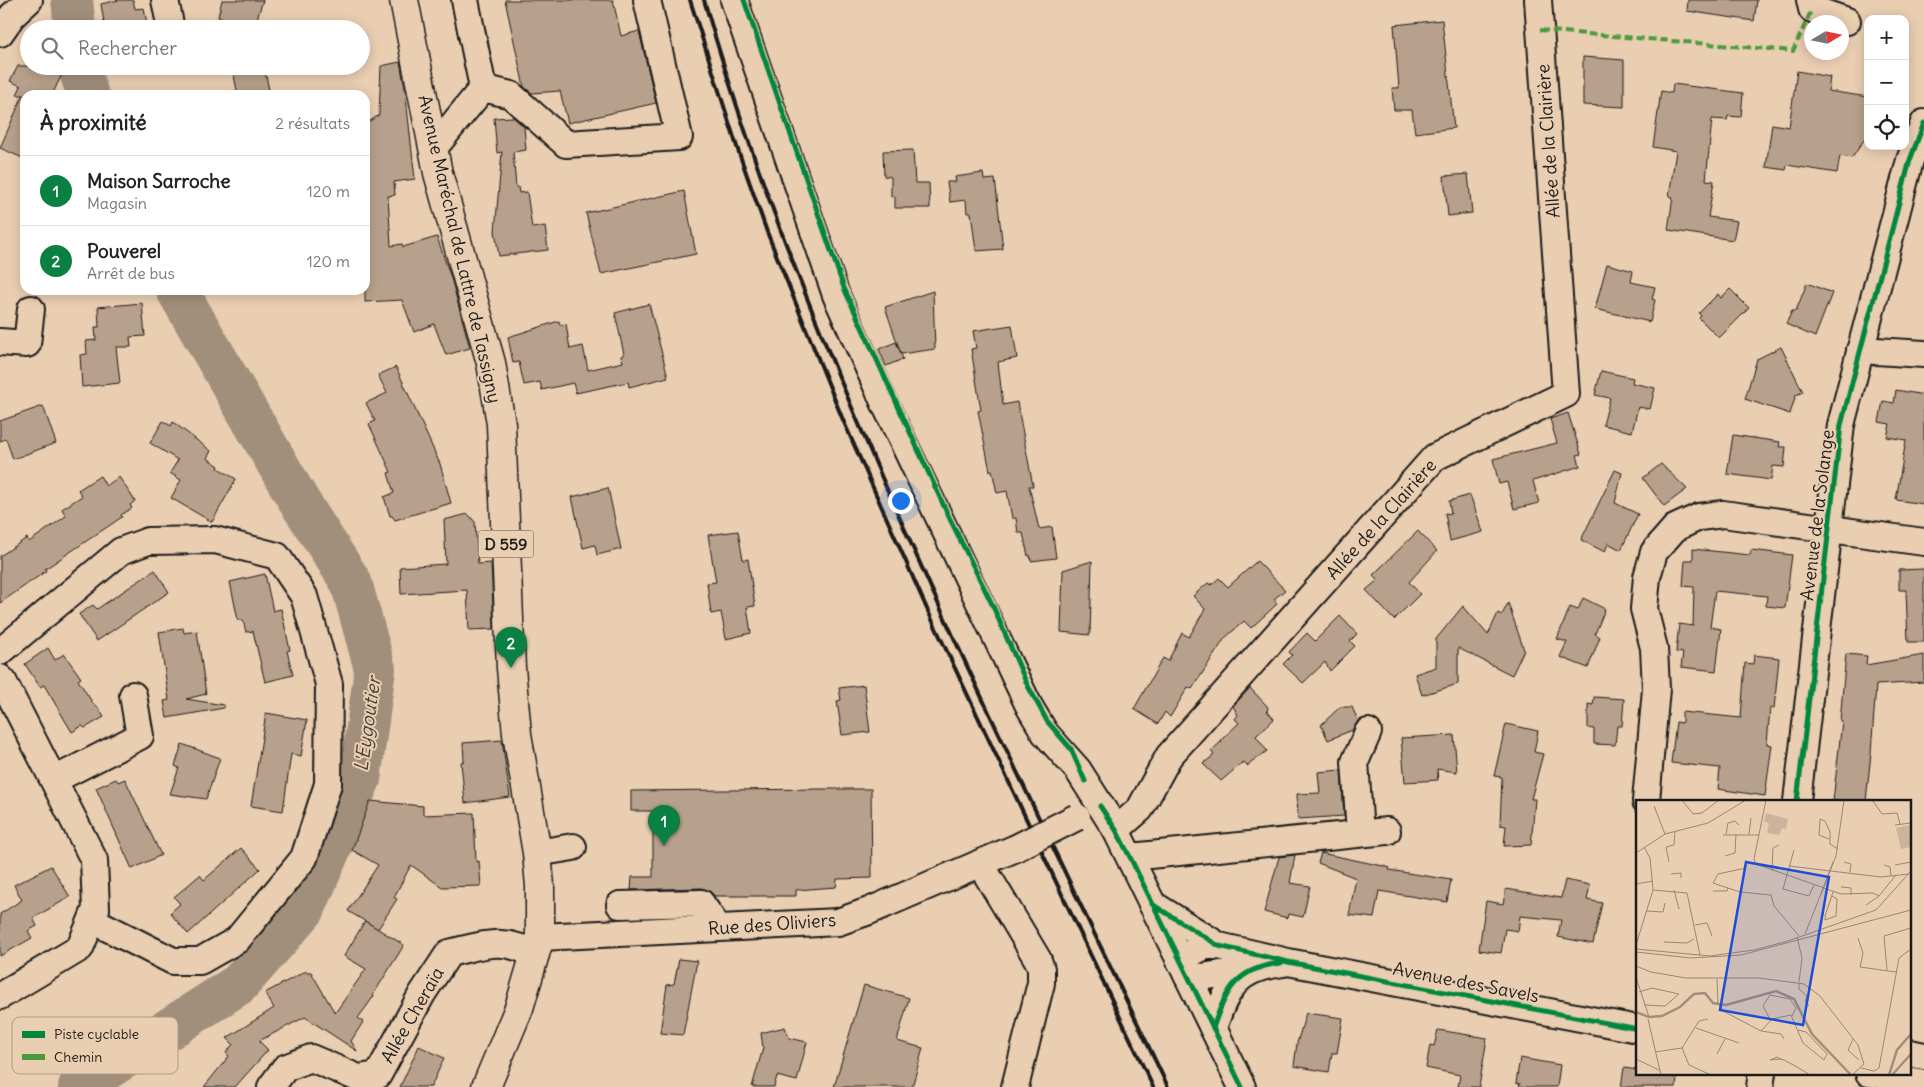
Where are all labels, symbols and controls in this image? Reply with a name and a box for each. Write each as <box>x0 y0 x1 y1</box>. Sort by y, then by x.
north arrow <box>1804 15 1849 60</box>
map controls <box>1864 15 1909 150</box>
button: + <box>1864 15 1909 60</box>
search box <box>20 20 370 75</box>
icon: search <box>38 34 66 62</box>
text: Rechercher <box>78 36 177 60</box>
button: − <box>1864 60 1909 105</box>
street label: Allée de la Clairière <box>1531 63 1565 219</box>
street label: Avenue Maréchal de Lattre de Tassigny <box>413 93 507 405</box>
button: locate <box>1864 105 1909 150</box>
text: À proximité <box>40 109 147 136</box>
text: 2 résultats <box>275 113 350 133</box>
text: Maison Sarroche <box>87 169 231 193</box>
text: 1 <box>53 181 59 201</box>
text: 120 m <box>307 181 350 201</box>
text: Magasin <box>87 193 147 213</box>
text: Pouverel <box>87 239 161 263</box>
text: 2 <box>52 251 60 271</box>
text: 120 m <box>307 251 350 271</box>
text: Arrêt de bus <box>87 263 175 283</box>
street label: Avenue de la Solange <box>1795 428 1839 602</box>
street label: Allée de la Clairière <box>1321 454 1441 584</box>
your location <box>888 488 914 514</box>
road number: D 559 <box>478 530 534 558</box>
pin: 2 <box>495 627 527 668</box>
water label: L'Eygoutier <box>349 673 386 773</box>
inset map <box>1636 800 1912 1074</box>
pin: 1 <box>648 805 680 846</box>
street label: Rue des Oliviers <box>707 908 837 940</box>
street label: Avenue des Savels <box>1391 957 1541 1007</box>
street label: Allée Cheraïa <box>375 963 449 1067</box>
legend <box>12 1017 178 1074</box>
text: Piste cyclable <box>54 1025 139 1043</box>
text: Chemin <box>54 1048 102 1066</box>

